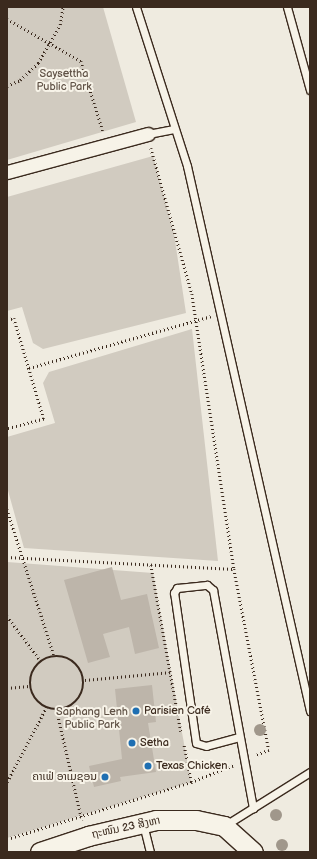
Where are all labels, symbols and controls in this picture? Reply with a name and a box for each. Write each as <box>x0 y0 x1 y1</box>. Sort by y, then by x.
park label: Saysettha Public Park <box>36 68 92 94</box>
place label: Parisien Café <box>144 704 211 718</box>
park label: Saphang Lenh Public Park <box>56 706 128 732</box>
marker: Parisien Café <box>131 706 141 716</box>
place label: Setha <box>140 736 169 750</box>
marker: Setha <box>127 738 137 748</box>
place label: Texas Chicken <box>156 759 228 773</box>
marker: Texas Chicken <box>143 761 153 771</box>
place label: ຄາເຟ່ ອາເມຊອນ <box>32 770 97 784</box>
marker: ຄາເຟ່ ອາເມຊອນ <box>100 772 110 782</box>
street label: ຖະໜົນ 23 ສິງຫາ <box>90 814 162 842</box>

